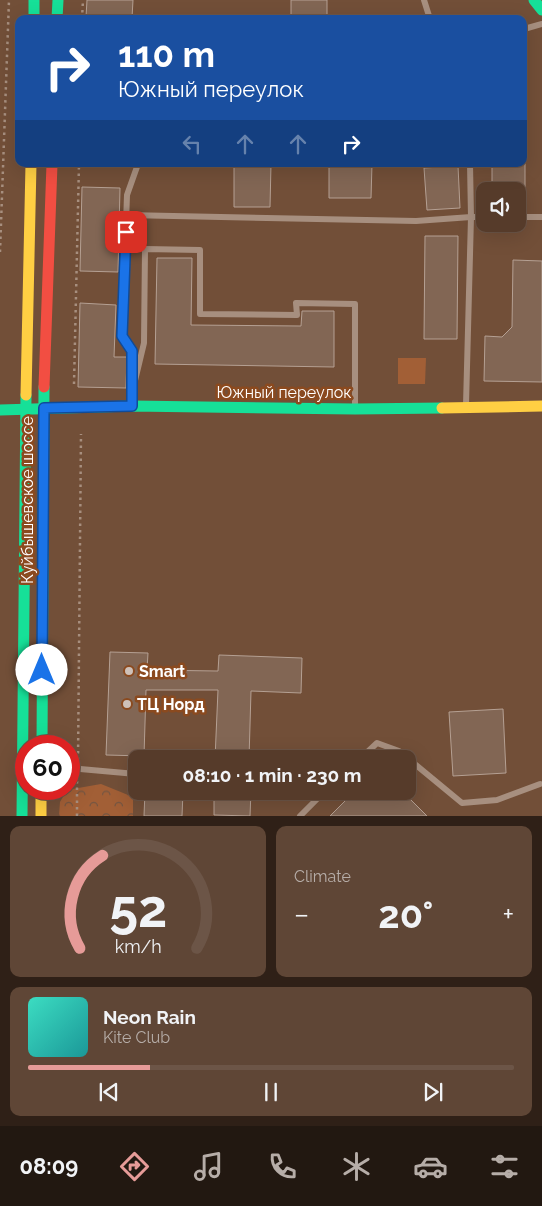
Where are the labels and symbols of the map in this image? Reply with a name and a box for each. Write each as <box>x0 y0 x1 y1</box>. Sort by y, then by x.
pin <box>105 211 147 253</box>
street label: Южный переулок <box>216 383 352 402</box>
street label: Куйбышевское шоссе <box>18 416 37 584</box>
position arrow <box>15 643 67 695</box>
place label: Smart <box>139 662 185 681</box>
marker: Smart <box>123 665 135 677</box>
place label: ТЦ Норд <box>137 695 205 714</box>
marker: ТЦ Норд <box>121 698 133 710</box>
speed limit sign: 60 <box>15 735 80 800</box>

